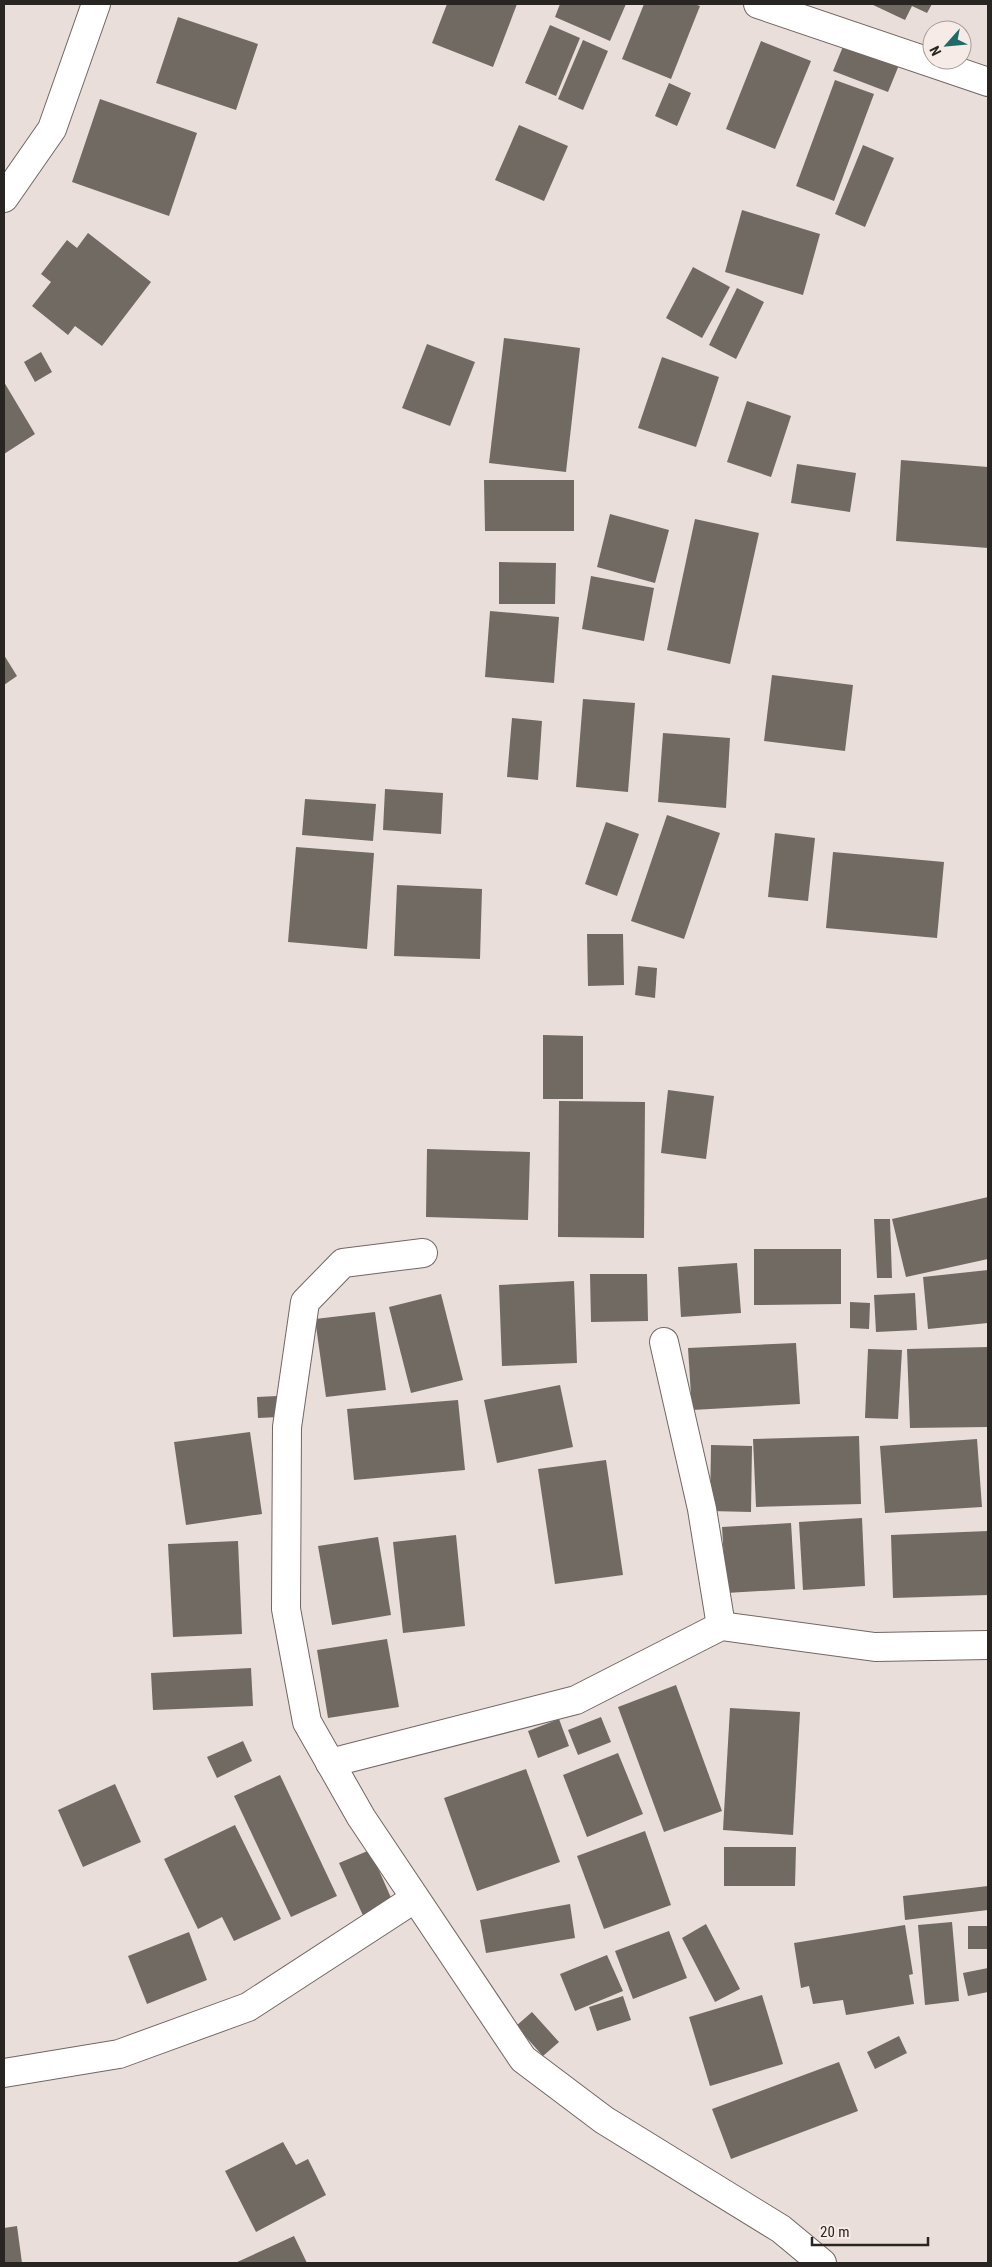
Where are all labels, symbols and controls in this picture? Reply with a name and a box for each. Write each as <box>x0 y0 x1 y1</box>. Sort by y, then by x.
north arrow <box>922 20 972 70</box>
text: N <box>926 43 944 58</box>
scale bar <box>812 2214 928 2246</box>
text: 20 m <box>820 2223 850 2241</box>

